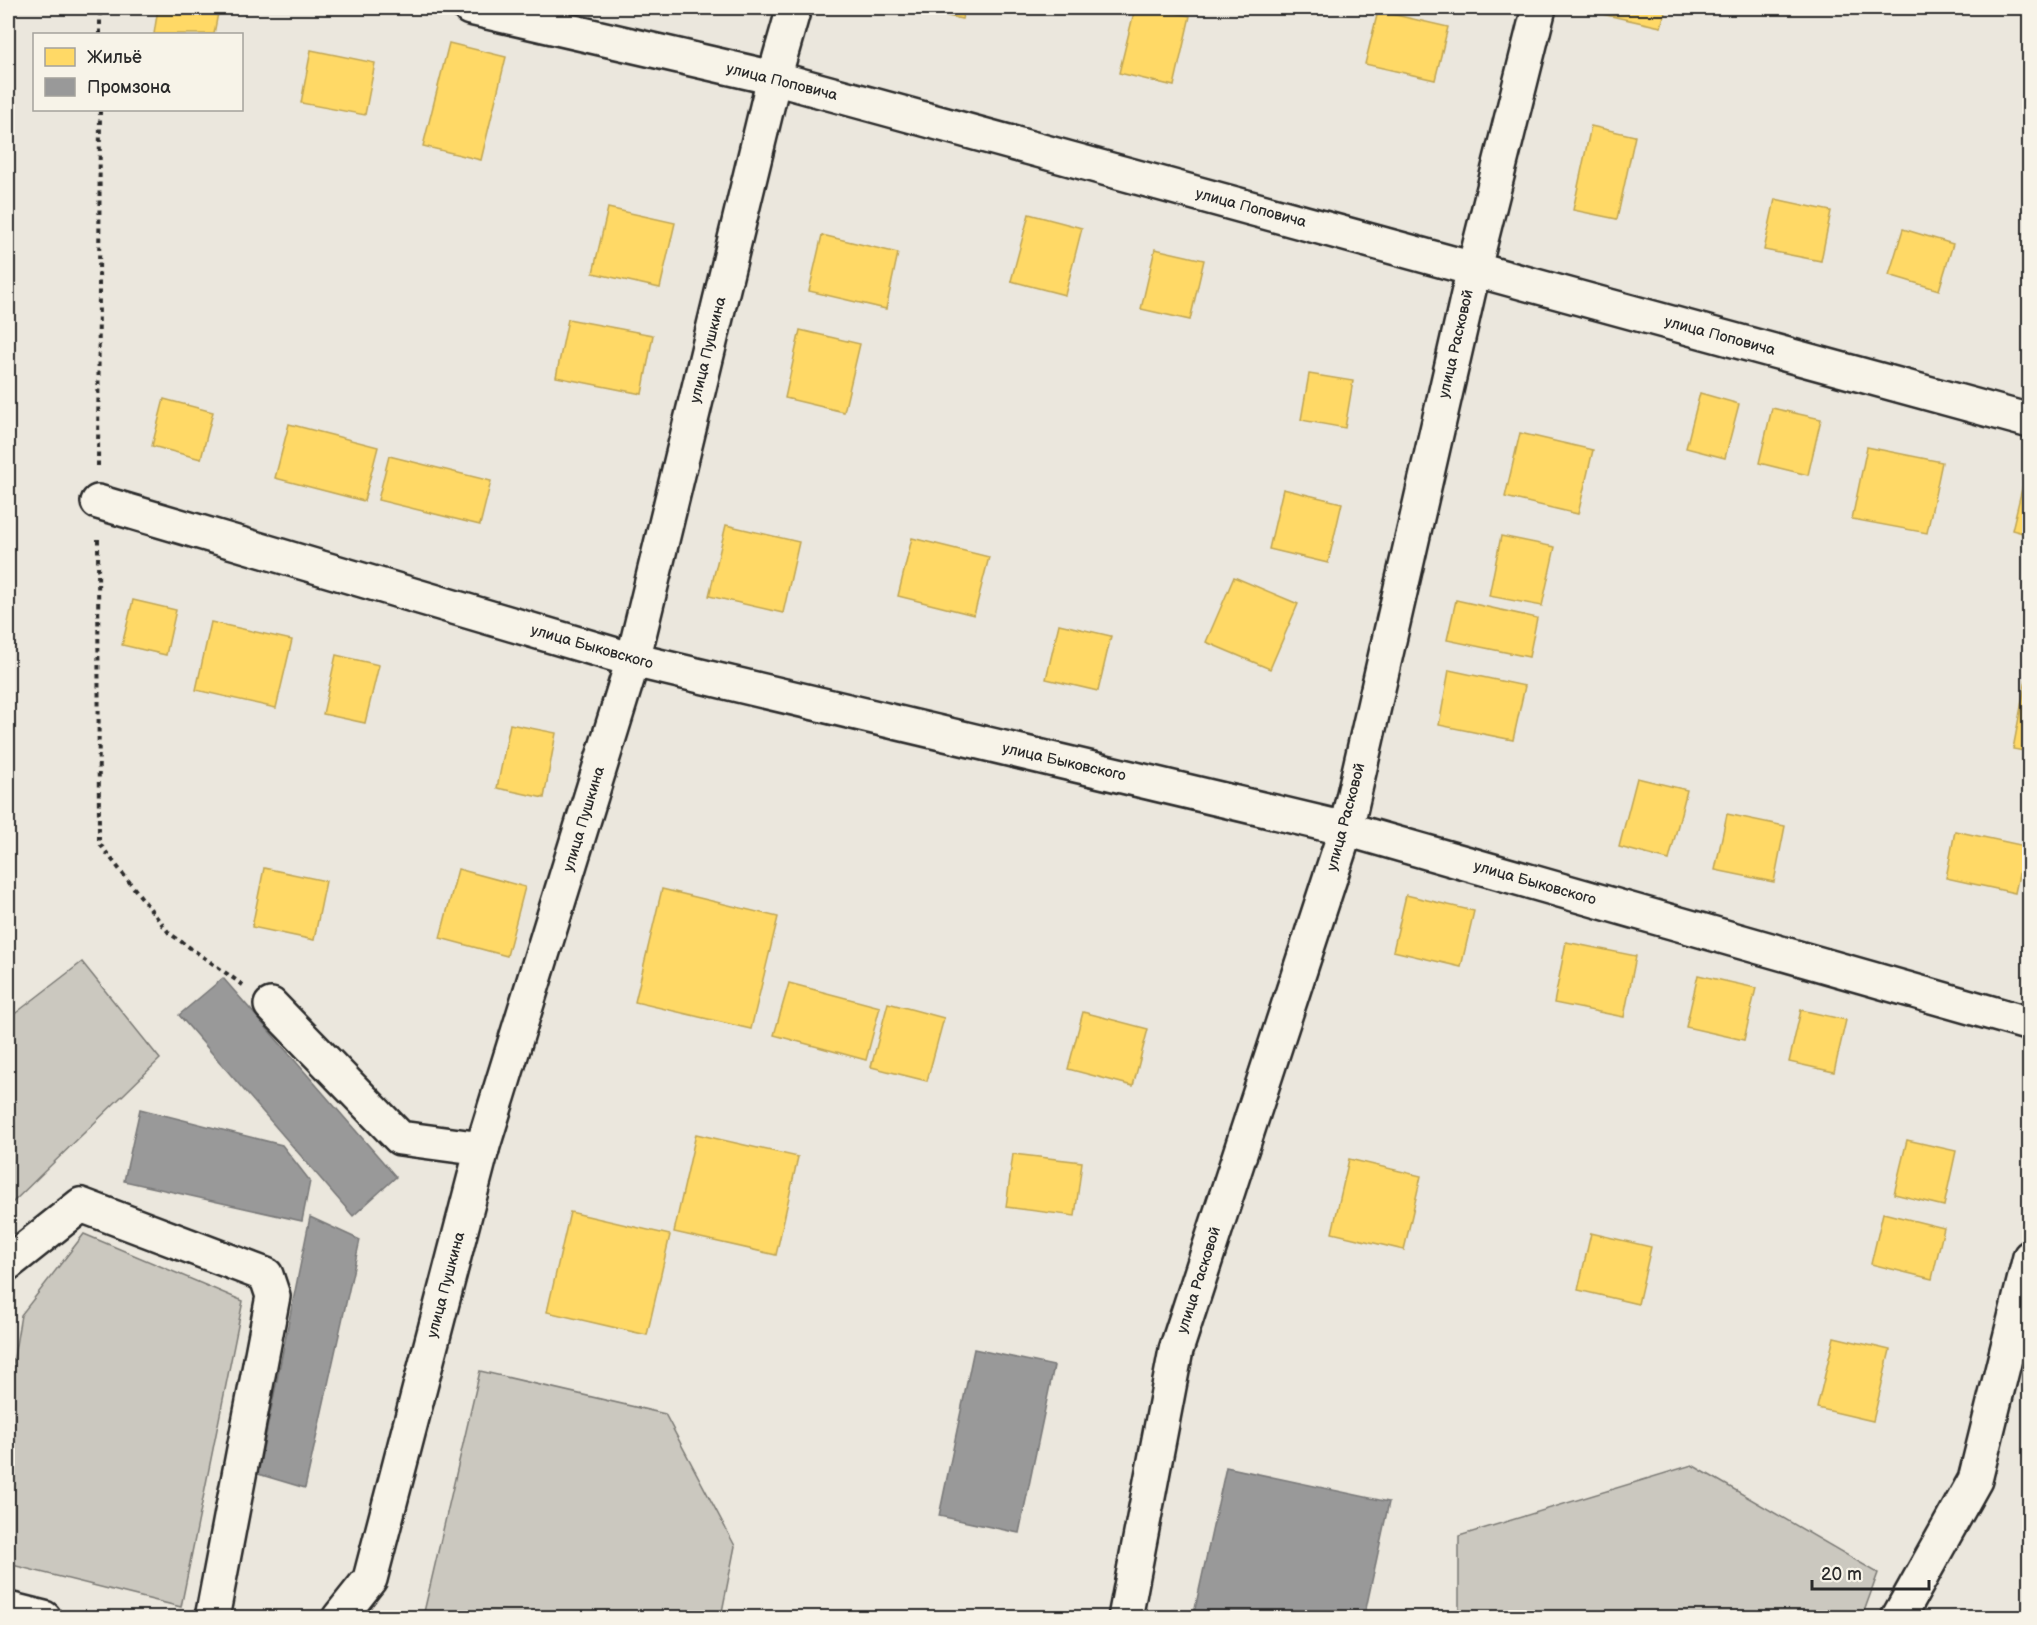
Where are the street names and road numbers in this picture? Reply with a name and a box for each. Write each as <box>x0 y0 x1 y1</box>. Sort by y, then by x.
street label: улица Поповича <box>724 59 840 105</box>
street label: улица Поповича <box>1193 184 1309 232</box>
street label: улица Расковой <box>1434 288 1478 400</box>
street label: улица Пушкина <box>686 295 730 405</box>
street label: улица Поповича <box>1662 312 1778 360</box>
street label: улица Быковского <box>529 620 656 674</box>
street label: улица Быковского <box>1000 739 1128 786</box>
street label: улица Расковой <box>1322 761 1370 873</box>
street label: улица Пушкина <box>559 764 609 874</box>
street label: улица Быковского <box>1472 856 1599 910</box>
street label: улица Расковой <box>1173 1224 1225 1336</box>
street label: улица Пушкина <box>423 1230 469 1340</box>

